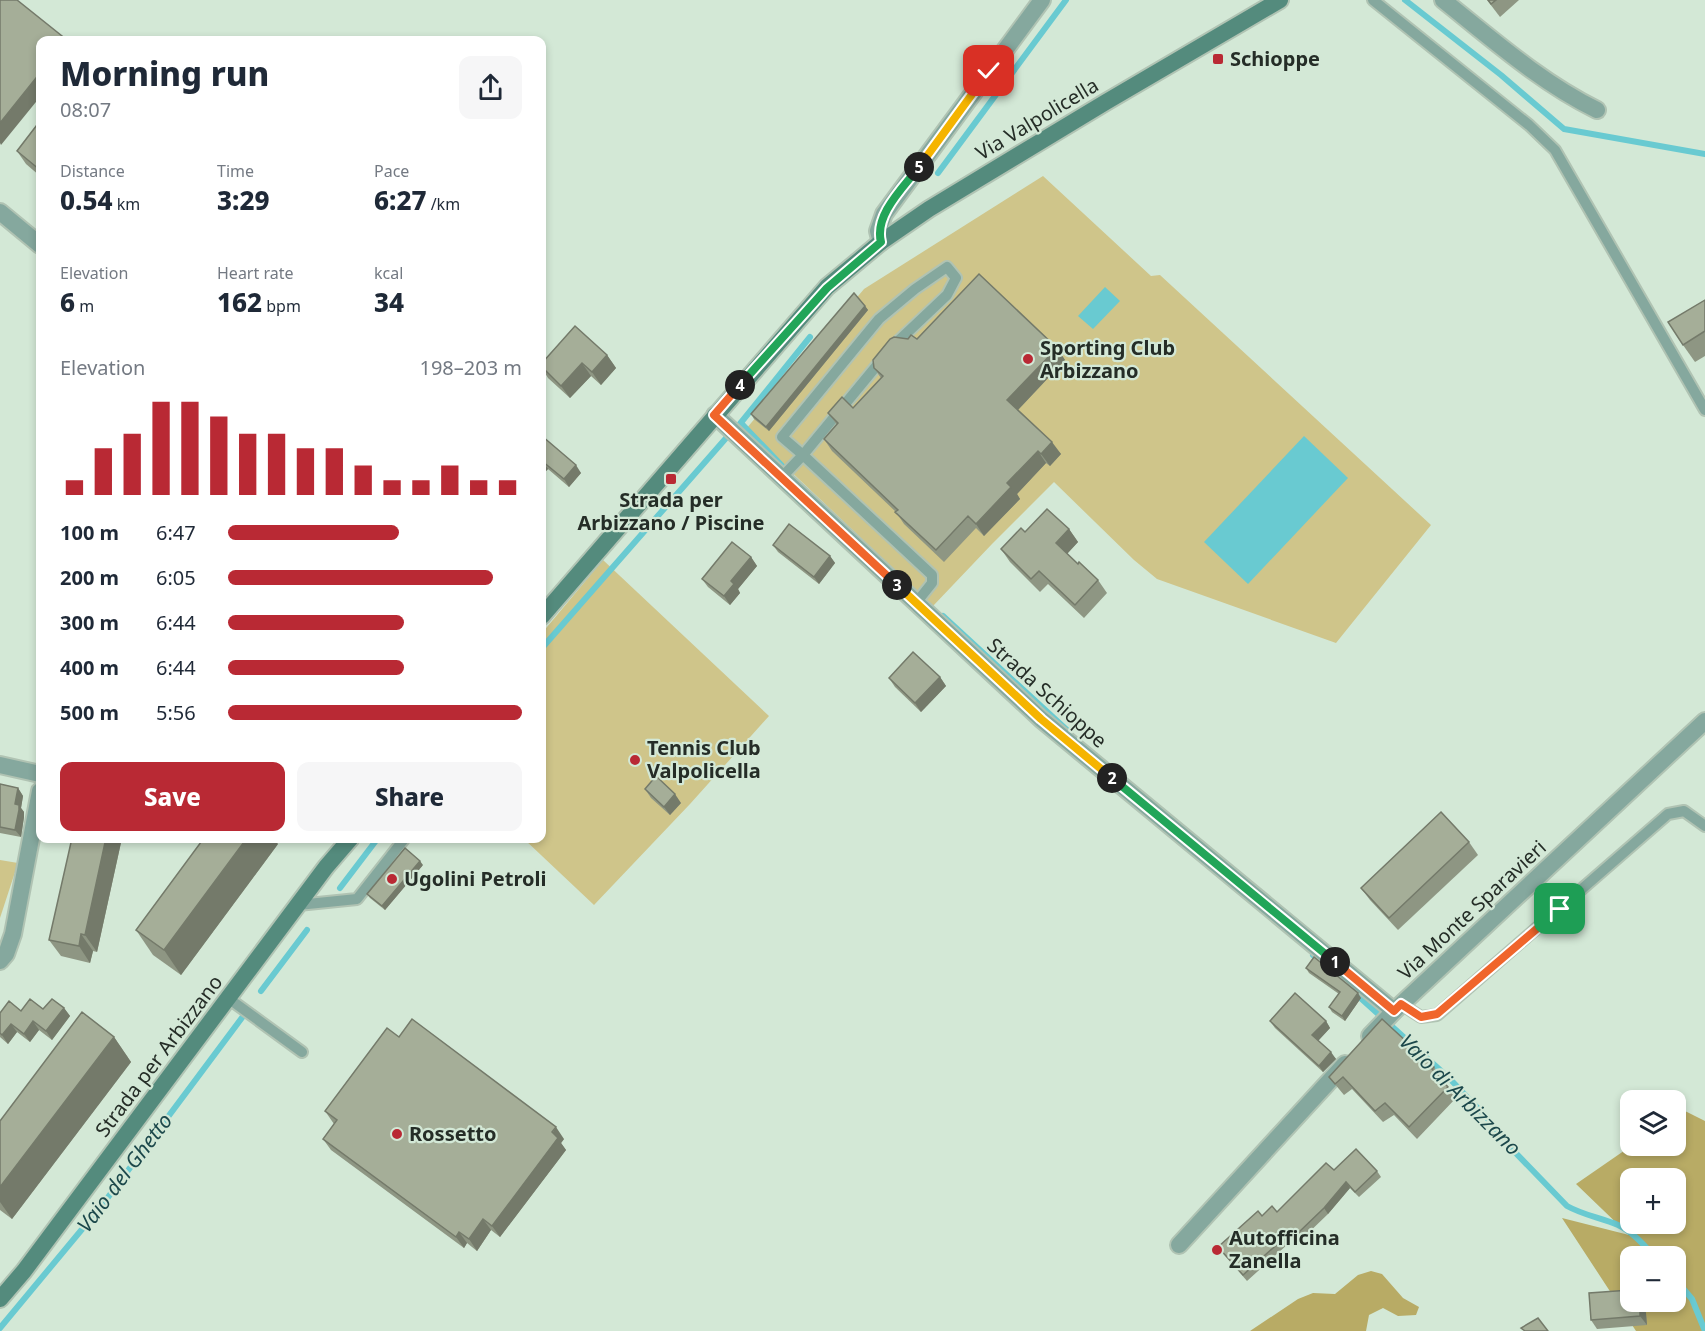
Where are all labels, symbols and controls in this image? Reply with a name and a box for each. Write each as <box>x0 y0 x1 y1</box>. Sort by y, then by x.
pin <box>963 45 1014 96</box>
place label: Schioppe <box>1230 45 1320 72</box>
text: Morning run <box>60 51 269 96</box>
marker: Schioppe <box>1211 52 1225 66</box>
icon: check <box>972 54 1005 87</box>
button: share <box>459 56 522 119</box>
street label: Via Valpolicella <box>970 71 1103 166</box>
text: 08:07 <box>60 96 111 123</box>
pin: 5 <box>904 152 934 182</box>
text: 5 <box>914 156 924 178</box>
text: Distance <box>60 160 125 182</box>
text: Time <box>217 160 254 182</box>
text: Pace <box>374 160 409 182</box>
text: 0.54 <box>60 182 113 218</box>
text: 3:29 <box>217 182 270 218</box>
text: 6:27 <box>374 182 427 218</box>
text: km <box>113 193 140 215</box>
text: /km <box>427 193 460 215</box>
text: Elevation <box>60 262 128 284</box>
text: Heart rate <box>217 262 293 284</box>
text: kcal <box>374 262 403 284</box>
text: 6 <box>60 284 75 320</box>
text: 162 <box>217 284 262 320</box>
text: 34 <box>374 284 404 320</box>
text: m <box>75 295 94 317</box>
text: bpm <box>262 295 301 317</box>
place label: Sporting Club Arbizzano <box>1040 334 1175 384</box>
marker: Sporting Club Arbizzano <box>1021 352 1035 366</box>
text: Elevation <box>60 354 145 381</box>
text: 198–203 m <box>419 354 522 381</box>
pin: 4 <box>725 370 755 400</box>
text: 4 <box>735 374 745 396</box>
marker: Strada per Arbizzano / Piscine <box>664 472 678 486</box>
place label: Strada per Arbizzano / Piscine <box>578 486 765 536</box>
text: 100 m <box>60 519 119 546</box>
text: 6:47 <box>156 519 196 546</box>
text: 200 m <box>60 564 119 591</box>
text: 6:05 <box>156 564 196 591</box>
pin: 3 <box>882 570 912 600</box>
text: 3 <box>892 574 902 596</box>
text: 300 m <box>60 609 119 636</box>
text: 6:44 <box>156 609 196 636</box>
street label: Strada Schioppe <box>982 632 1113 754</box>
text: 400 m <box>60 654 119 681</box>
text: 6:44 <box>156 654 196 681</box>
text: 500 m <box>60 699 119 726</box>
text: 5:56 <box>156 699 196 726</box>
place label: Tennis Club Valpolicella <box>647 734 761 784</box>
marker: Tennis Club Valpolicella <box>628 753 642 767</box>
button: Save <box>60 762 285 831</box>
button: Share <box>297 762 522 831</box>
pin: 2 <box>1097 763 1127 793</box>
text: 2 <box>1107 767 1117 789</box>
street label: Via Monte Sparavieri <box>1392 834 1552 985</box>
place label: Ugolini Petroli <box>404 865 546 892</box>
marker: Ugolini Petroli <box>385 872 399 886</box>
pin <box>1534 883 1585 934</box>
icon: arrive <box>1543 892 1576 925</box>
pin: 1 <box>1320 947 1350 977</box>
text: 1 <box>1330 951 1340 973</box>
street label: Strada per Arbizzano <box>89 969 228 1142</box>
water label: Vaio di Arbizzano <box>1394 1027 1528 1161</box>
map controls <box>1620 1090 1686 1312</box>
button: layers <box>1620 1090 1686 1156</box>
water label: Vaio del Ghetto <box>70 1107 178 1238</box>
place label: Rossetto <box>409 1120 497 1147</box>
marker: Rossetto <box>390 1127 404 1141</box>
button: + <box>1620 1168 1686 1234</box>
place label: Autofficina Zanella <box>1229 1224 1340 1274</box>
marker: Autofficina Zanella <box>1210 1243 1224 1257</box>
button: − <box>1620 1246 1686 1312</box>

